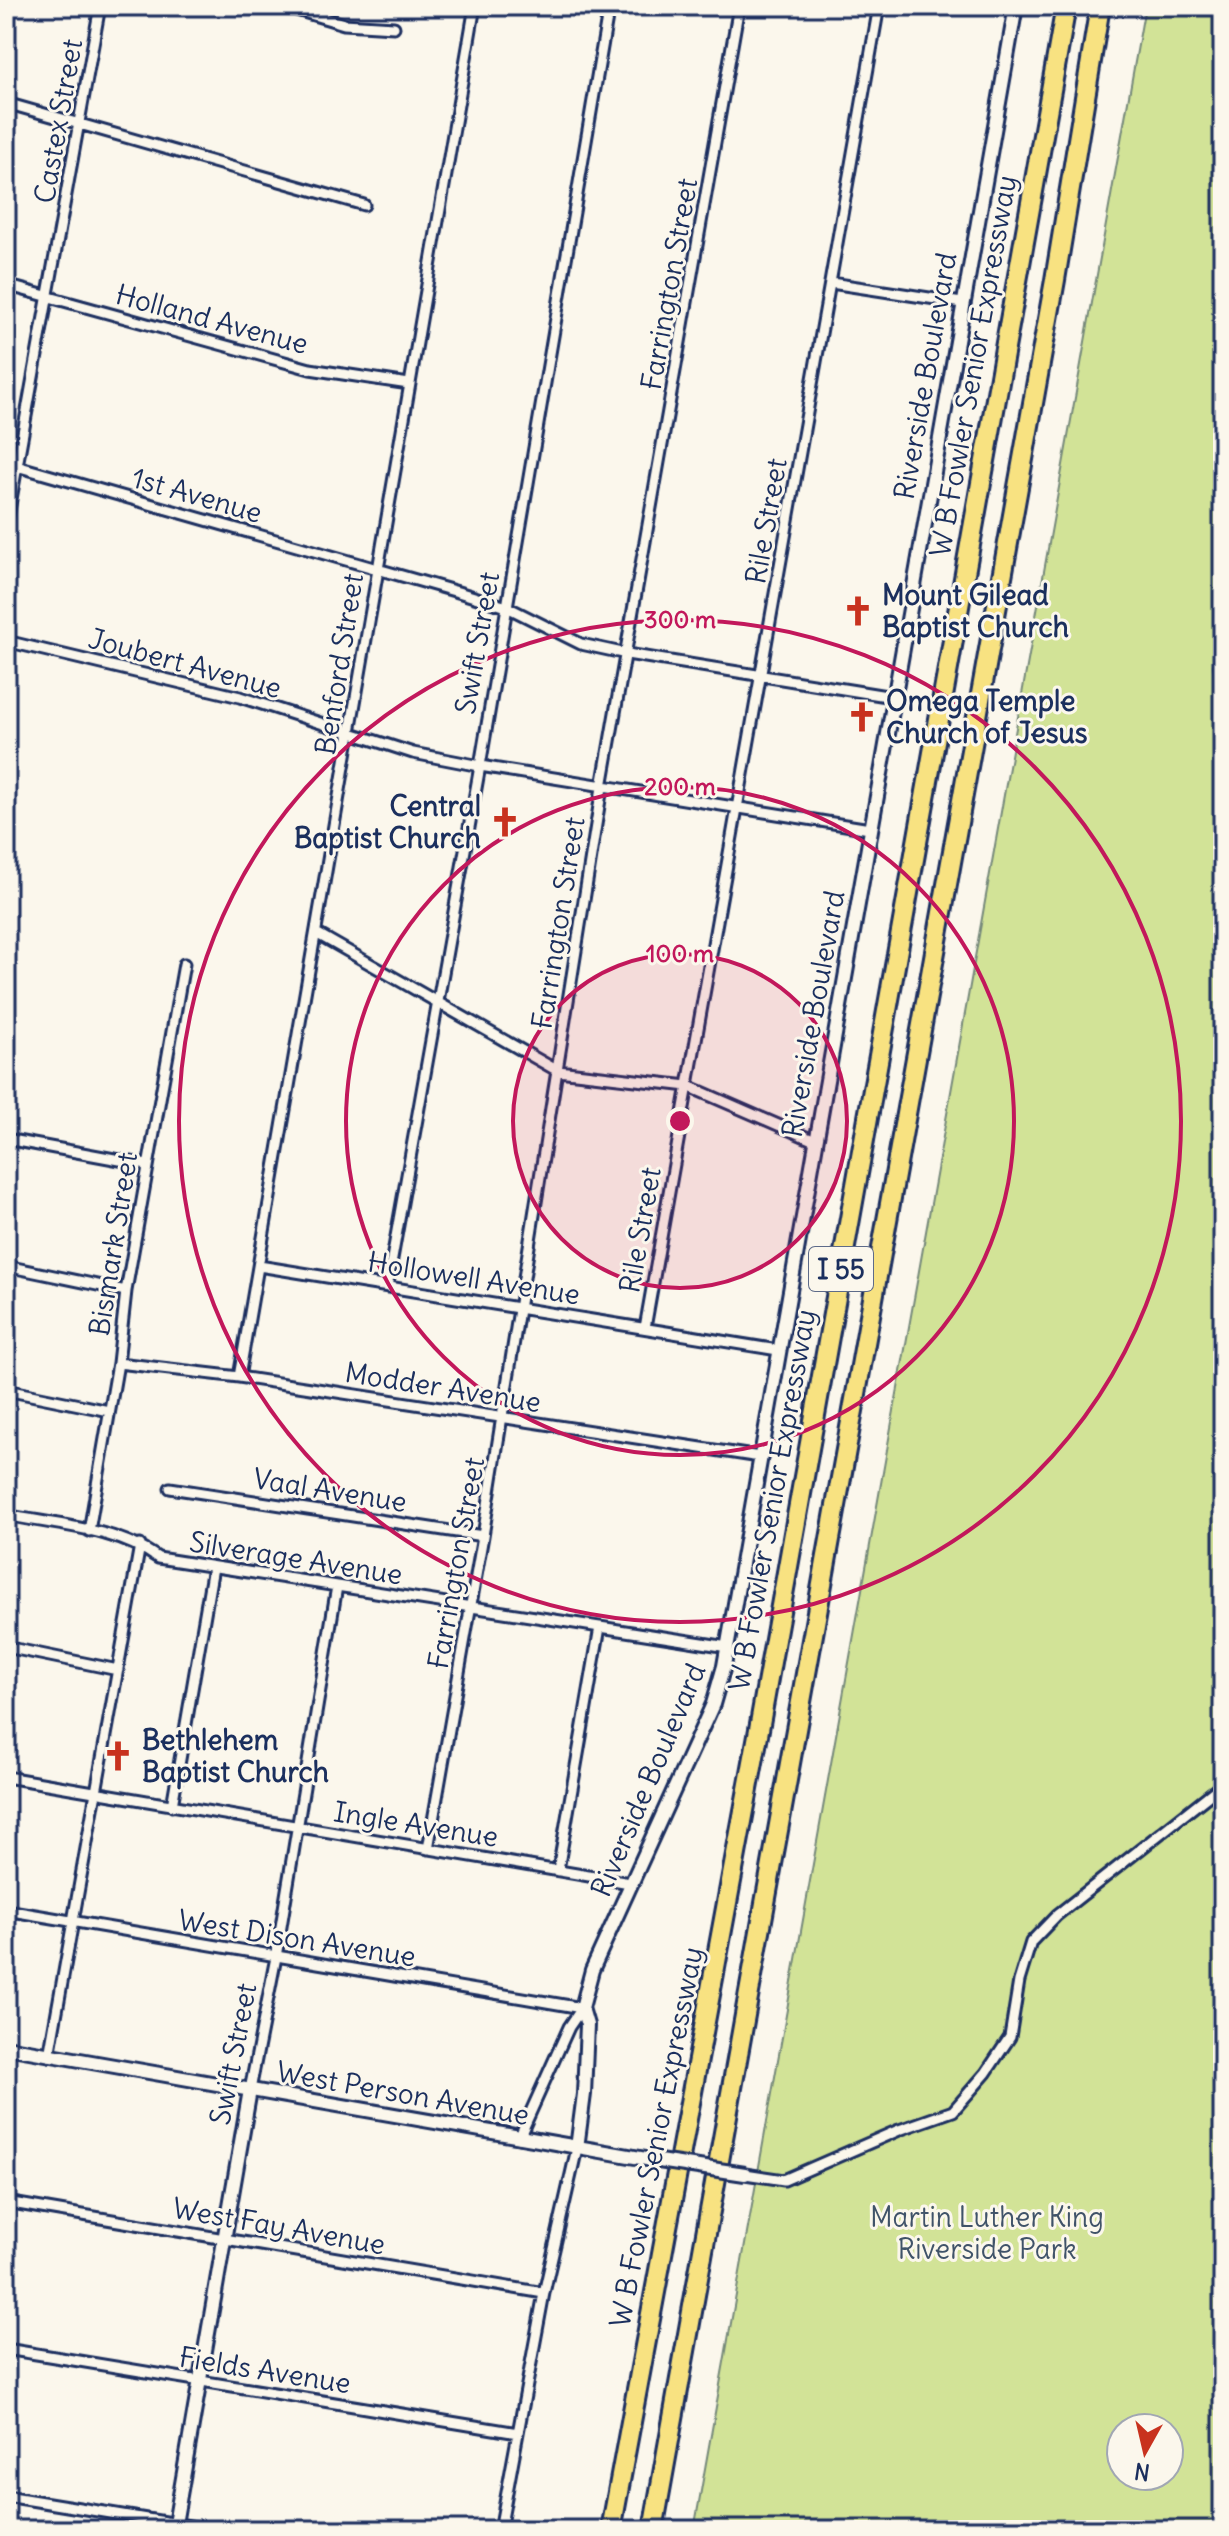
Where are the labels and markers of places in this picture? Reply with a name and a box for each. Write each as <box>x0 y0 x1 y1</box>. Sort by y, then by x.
place label: Mount Gilead Baptist Church <box>882 577 1069 645</box>
church icon: Mount Gilead Baptist Church <box>841 594 875 628</box>
place label: Omega Temple Church of Jesus <box>886 683 1088 751</box>
church icon: Omega Temple Church of Jesus <box>845 700 879 734</box>
place label: Central Baptist Church <box>294 788 481 856</box>
church icon: Central Baptist Church <box>488 805 522 839</box>
centre of rings <box>666 1107 694 1135</box>
place label: Bethlehem Baptist Church <box>142 1722 329 1790</box>
church icon: Bethlehem Baptist Church <box>101 1739 135 1773</box>

